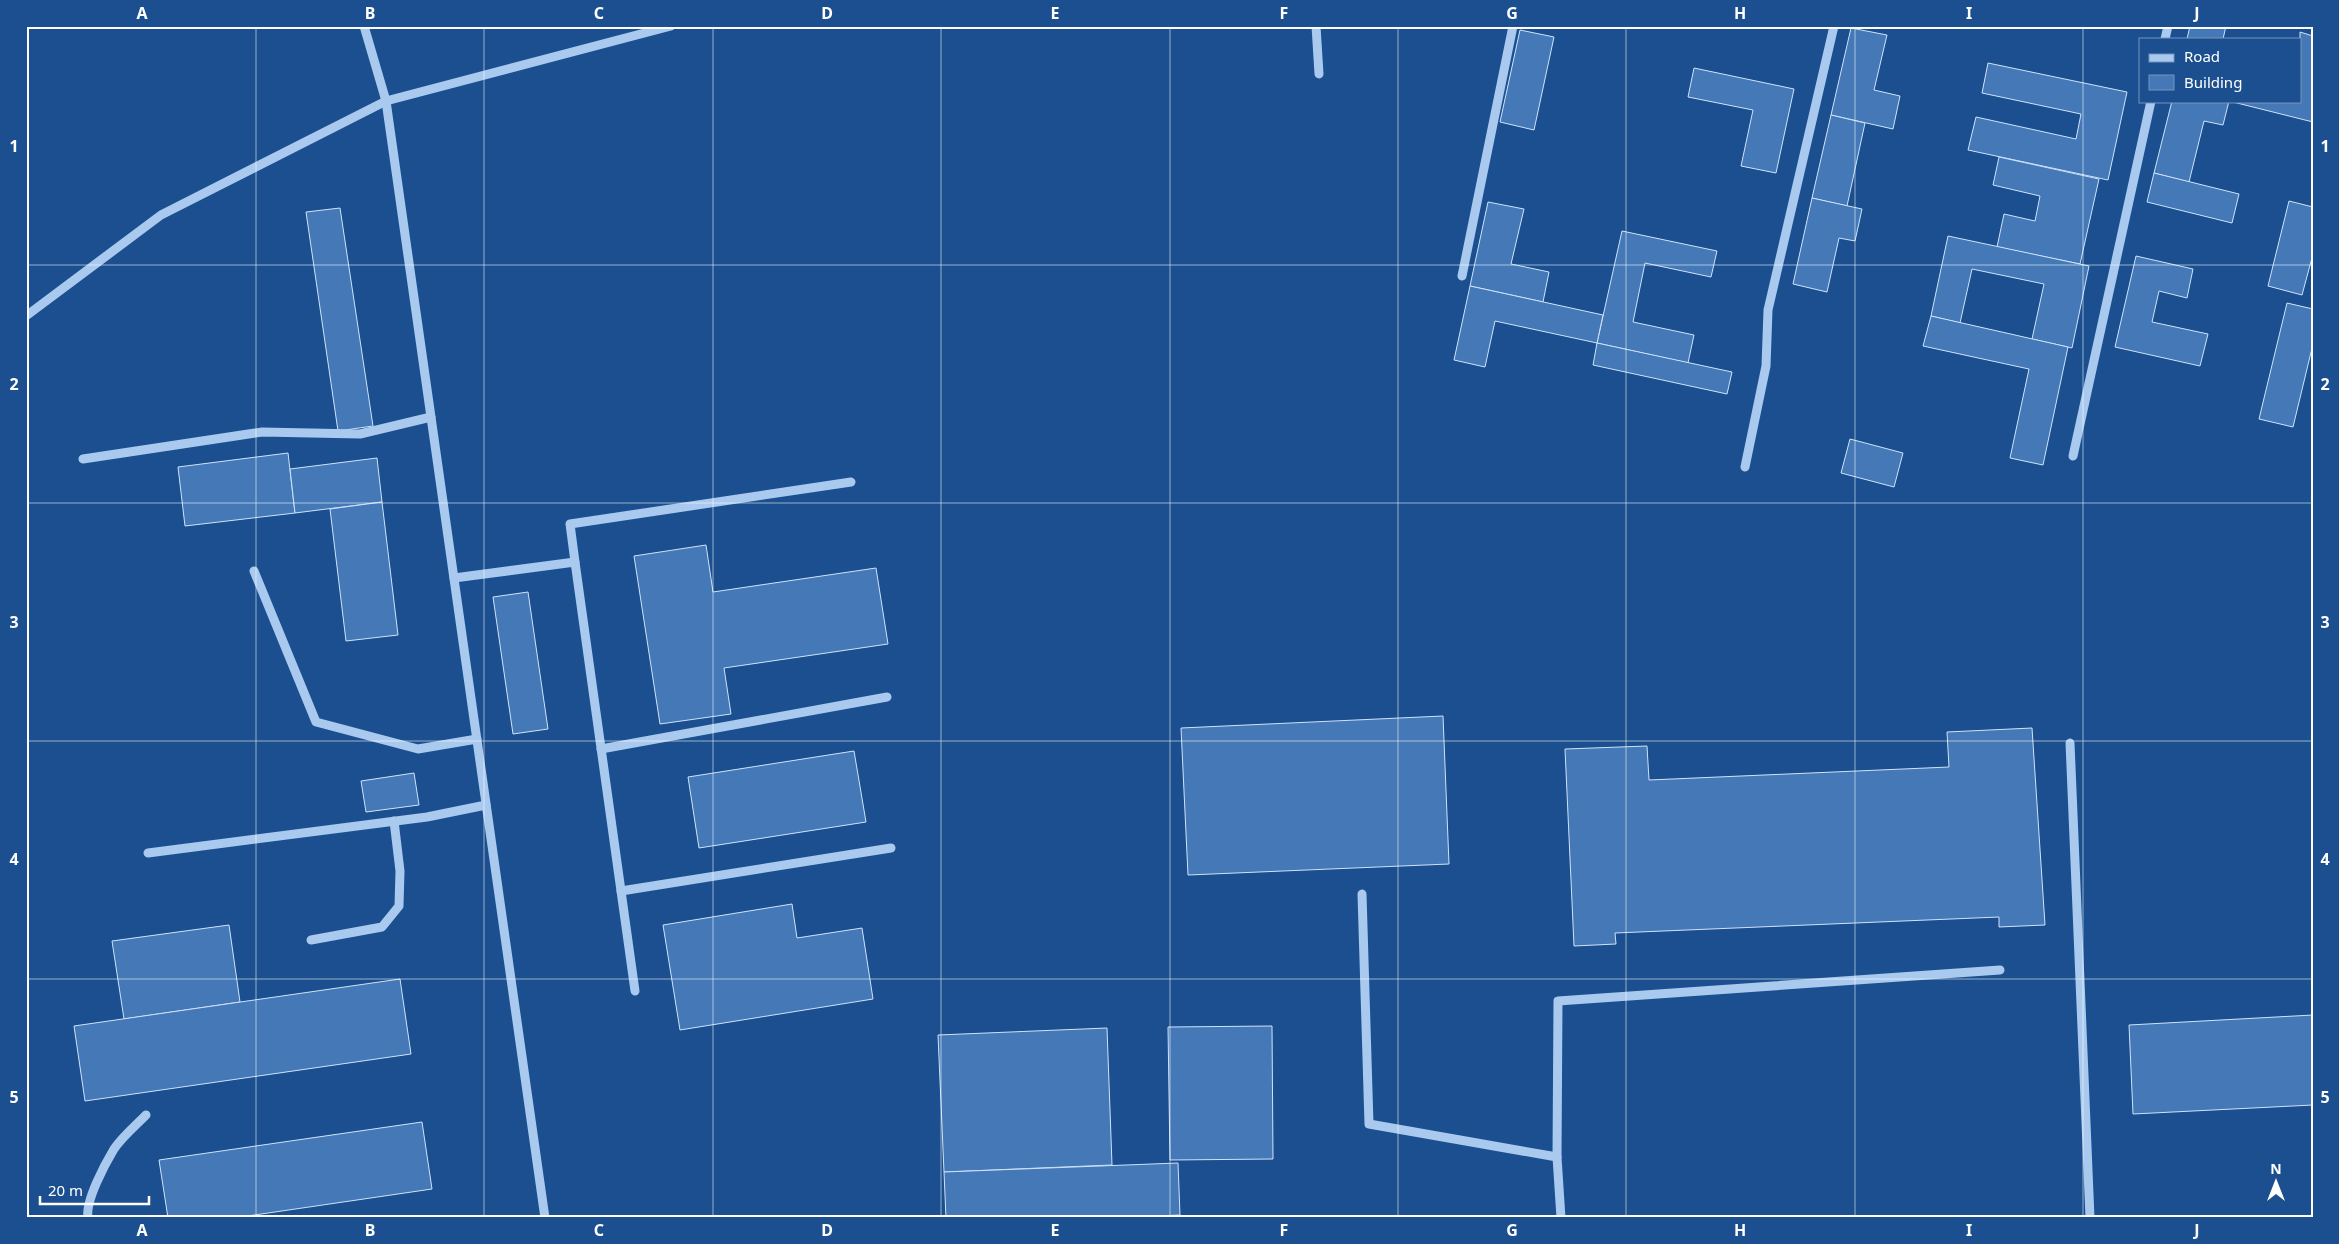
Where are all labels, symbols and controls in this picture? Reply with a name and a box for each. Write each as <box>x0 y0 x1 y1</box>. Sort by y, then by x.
text: A <box>136 2 148 24</box>
text: B <box>365 2 375 24</box>
text: C <box>594 2 604 24</box>
text: D <box>821 2 833 24</box>
text: E <box>1051 2 1060 24</box>
text: F <box>1280 2 1288 24</box>
text: G <box>1506 2 1518 24</box>
text: H <box>1734 2 1746 24</box>
text: I <box>1966 2 1972 24</box>
text: J <box>2192 2 2200 24</box>
legend <box>2139 38 2302 102</box>
text: Road <box>2184 46 2220 66</box>
text: Building <box>2184 72 2242 92</box>
text: 1 <box>9 135 19 157</box>
text: 1 <box>2320 135 2330 157</box>
text: 2 <box>9 373 19 395</box>
text: 2 <box>2320 373 2330 395</box>
text: 3 <box>9 611 19 633</box>
text: 3 <box>2320 611 2330 633</box>
text: 4 <box>9 848 19 870</box>
text: 4 <box>2320 848 2330 870</box>
text: 5 <box>9 1086 19 1108</box>
text: 5 <box>2320 1086 2330 1108</box>
north arrow <box>2252 1156 2302 1206</box>
text: N <box>2270 1159 2282 1178</box>
scale bar <box>40 1174 149 1206</box>
text: 20 m <box>48 1180 83 1200</box>
text: A <box>136 1219 148 1241</box>
text: B <box>365 1219 375 1241</box>
text: C <box>594 1219 604 1241</box>
text: D <box>821 1219 833 1241</box>
text: E <box>1051 1219 1060 1241</box>
text: F <box>1280 1219 1288 1241</box>
text: G <box>1506 1219 1518 1241</box>
text: H <box>1734 1219 1746 1241</box>
text: I <box>1966 1219 1972 1241</box>
text: J <box>2192 1219 2200 1241</box>

